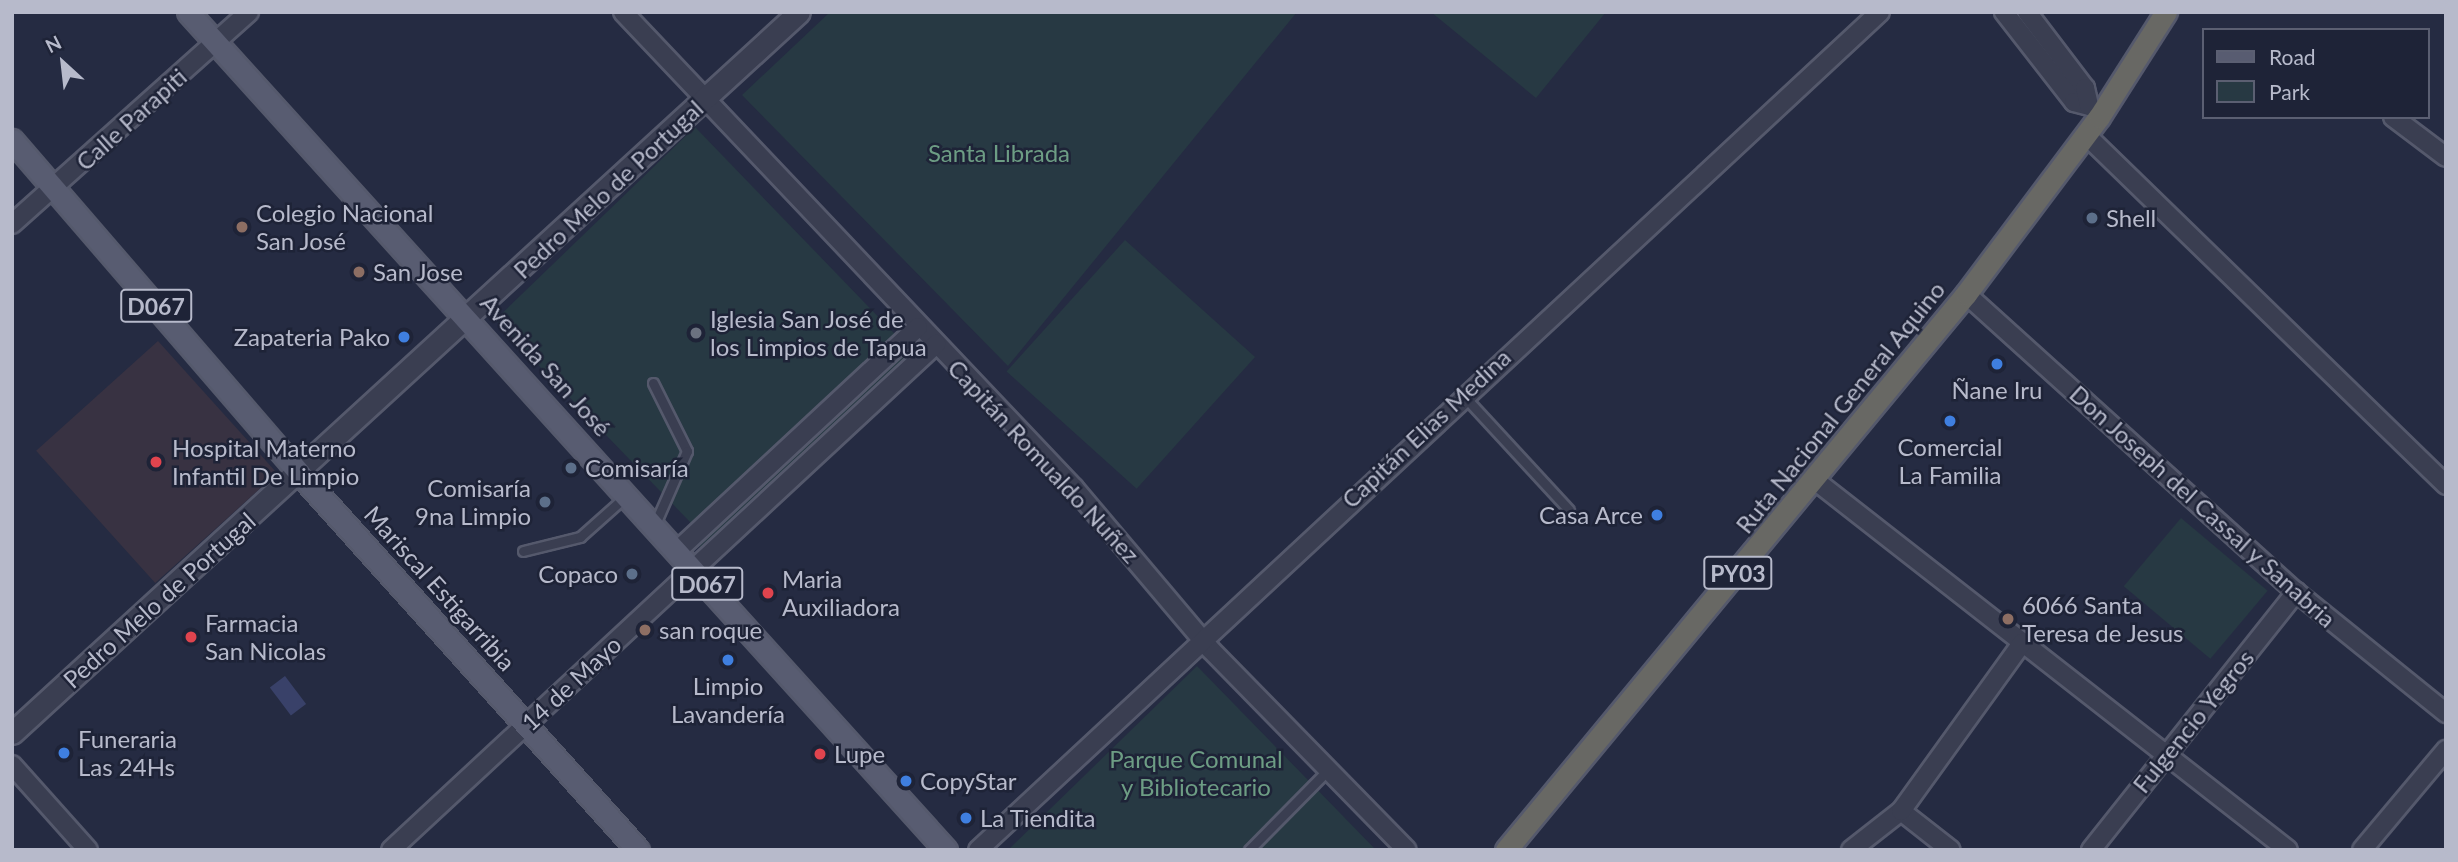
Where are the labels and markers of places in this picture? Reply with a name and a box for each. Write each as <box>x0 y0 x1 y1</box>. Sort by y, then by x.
place label: Colegio Nacional San José <box>256 199 433 255</box>
place label: Shell <box>2106 204 2156 232</box>
marker: Shell <box>2084 210 2100 226</box>
marker: Colegio Nacional San José <box>234 219 250 235</box>
place label: San Jose <box>373 258 464 286</box>
marker: San Jose <box>351 264 367 280</box>
place label: Iglesia San José de los Limpios de Tapua <box>710 305 927 361</box>
place label: Zapateria Pako <box>234 323 390 351</box>
marker: Iglesia San José de los Limpios de Tapua <box>688 325 704 341</box>
marker: Zapateria Pako <box>396 329 412 345</box>
marker: Ñane Iru <box>1989 356 2005 372</box>
place label: Ñane Iru <box>1952 376 2042 404</box>
marker: Comercial La Familia <box>1942 413 1958 429</box>
place label: Comercial La Familia <box>1898 433 2002 489</box>
place label: Hospital Materno Infantil De Limpio <box>172 434 359 490</box>
marker: Hospital Materno Infantil De Limpio <box>146 452 166 472</box>
place label: Comisaría <box>585 454 689 482</box>
marker: Comisaría <box>563 460 579 476</box>
place label: Comisaría 9na Limpio <box>415 474 531 530</box>
marker: Comisaría 9na Limpio <box>537 494 553 510</box>
place label: Casa Arce <box>1538 501 1643 529</box>
marker: Casa Arce <box>1649 507 1665 523</box>
place label: Copaco <box>538 560 618 588</box>
place label: Maria Auxiliadora <box>782 565 900 621</box>
marker: Copaco <box>624 566 640 582</box>
marker: Maria Auxiliadora <box>760 585 776 601</box>
place label: 6066 Santa Teresa de Jesus <box>2022 591 2184 647</box>
place label: Farmacia San Nicolas <box>205 609 326 665</box>
marker: 6066 Santa Teresa de Jesus <box>2000 611 2016 627</box>
place label: san roque <box>659 616 762 644</box>
marker: san roque <box>637 622 653 638</box>
marker: Farmacia San Nicolas <box>183 629 199 645</box>
marker: Limpio Lavandería <box>720 652 736 668</box>
place label: Limpio Lavandería <box>671 672 785 728</box>
place label: Funeraria Las 24Hs <box>78 725 177 781</box>
place label: Lupe <box>834 740 885 768</box>
marker: Funeraria Las 24Hs <box>56 745 72 761</box>
marker: Lupe <box>812 746 828 762</box>
place label: CopyStar <box>920 767 1017 795</box>
marker: CopyStar <box>898 773 914 789</box>
place label: La Tiendita <box>980 804 1096 832</box>
marker: La Tiendita <box>958 810 974 826</box>

